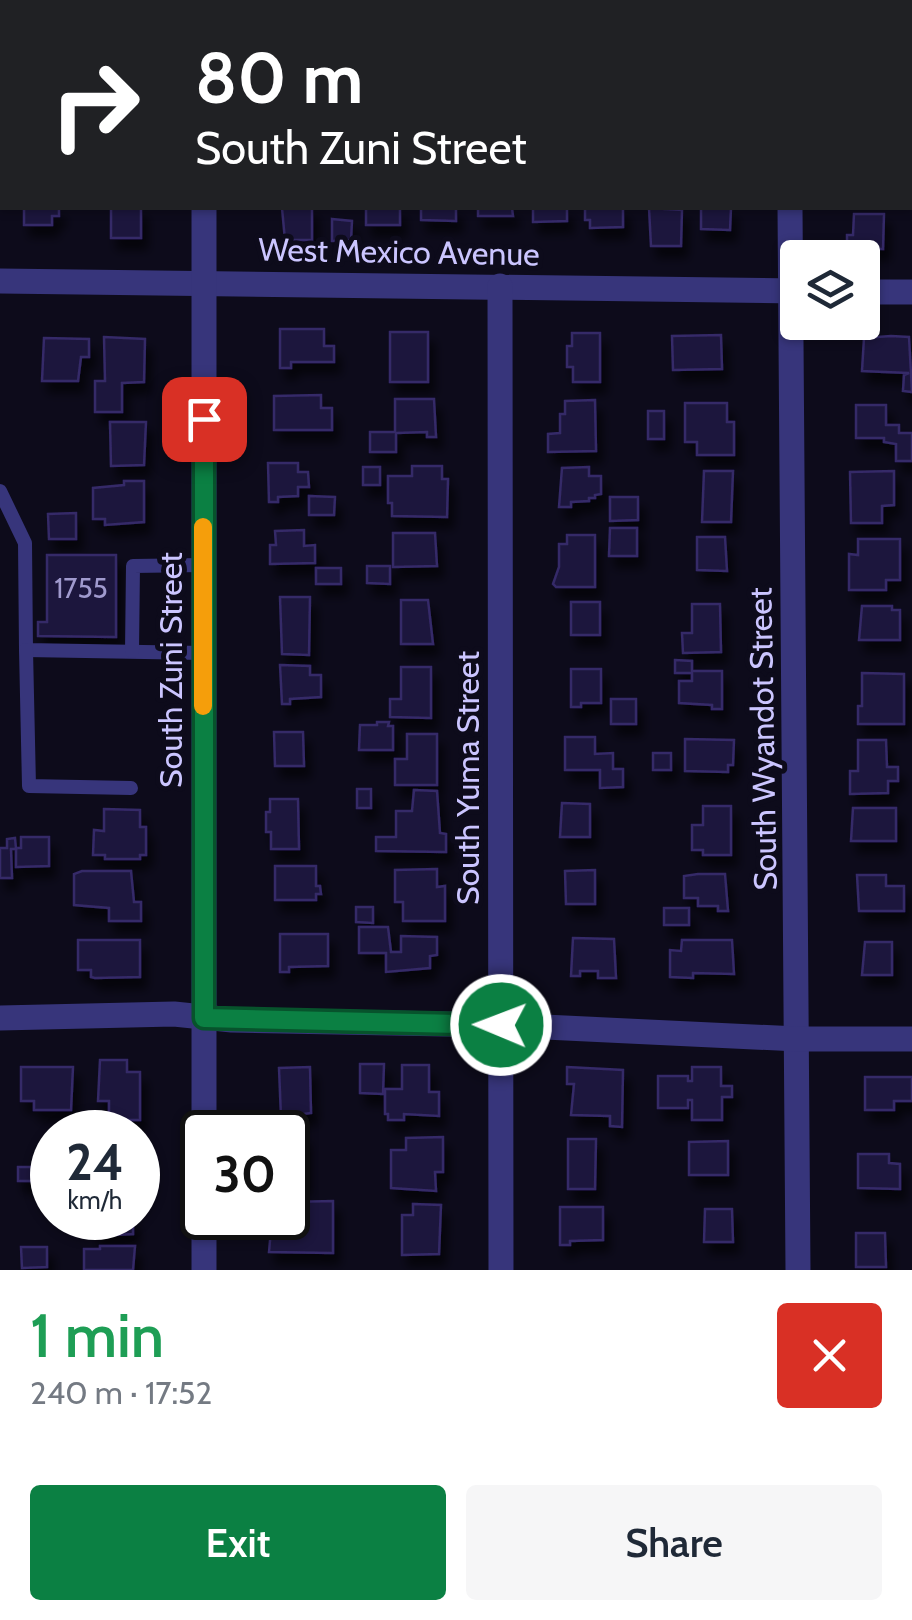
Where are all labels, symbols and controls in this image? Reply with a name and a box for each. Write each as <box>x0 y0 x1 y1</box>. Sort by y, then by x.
text: 80 m <box>195 35 363 121</box>
icon: right <box>30 40 160 170</box>
text: South Zuni Street <box>195 121 527 175</box>
street label: West Mexico Avenue <box>258 230 540 273</box>
map controls <box>780 240 880 340</box>
button: layers <box>780 240 880 340</box>
pin <box>162 377 247 462</box>
icon: arrive <box>177 392 232 447</box>
street label: South Zuni Street <box>151 552 190 788</box>
house number: 1755 <box>54 571 108 605</box>
street label: South Wyandot Street <box>740 587 785 891</box>
street label: South Yuma Street <box>448 651 487 905</box>
position arrow <box>449 973 553 1077</box>
speed limit sign: 30 <box>180 1110 310 1240</box>
text: 24 <box>66 1132 124 1193</box>
text: km/h <box>68 1185 122 1215</box>
text: 1 min <box>30 1299 164 1372</box>
button: close <box>777 1303 882 1408</box>
text: 240 m · 17:52 <box>30 1373 212 1412</box>
button: Exit <box>30 1485 446 1600</box>
button: Share <box>466 1485 882 1600</box>

